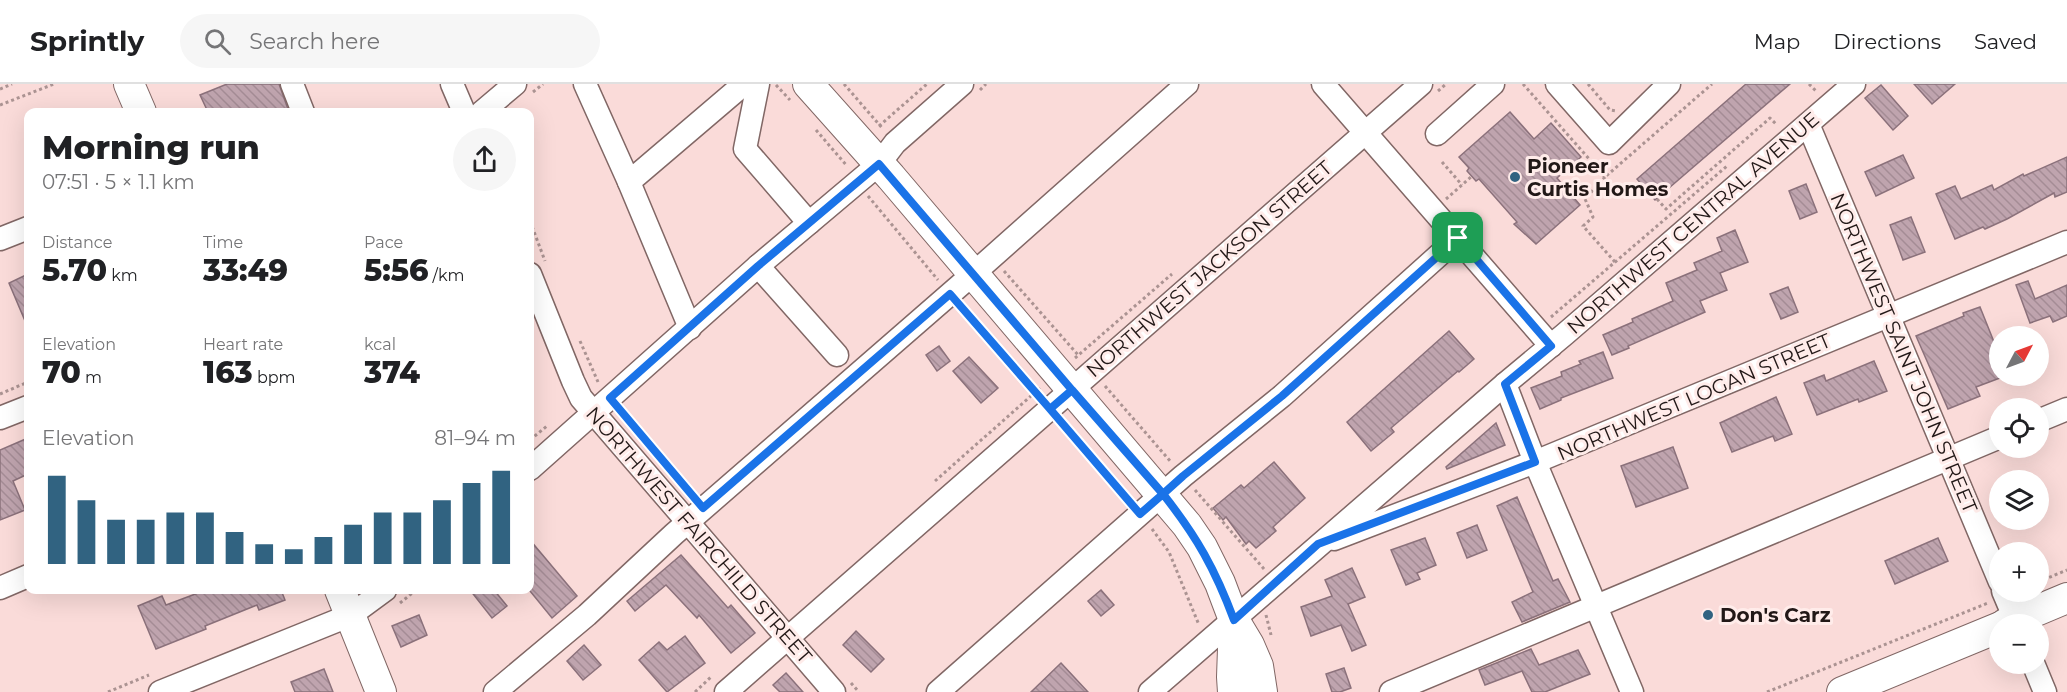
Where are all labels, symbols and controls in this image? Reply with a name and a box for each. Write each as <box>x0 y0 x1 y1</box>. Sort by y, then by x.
search box <box>180 14 600 68</box>
text: Sprintly <box>30 24 144 58</box>
icon: search <box>201 25 234 58</box>
text: Search here <box>249 28 380 55</box>
text: Map <box>1754 29 1800 54</box>
text: Directions <box>1833 29 1941 54</box>
text: Saved <box>1974 29 2037 54</box>
street label: NORTHWEST CENTRAL AVENUE <box>1562 107 1824 339</box>
text: Morning run <box>42 127 260 167</box>
button: share <box>453 128 516 191</box>
place label: Pioneer Curtis Homes <box>1527 154 1669 201</box>
street label: NORTHWEST JACKSON STREET <box>1081 155 1337 382</box>
text: 07:51 · 5 × 1.1 km <box>42 170 195 194</box>
marker: Pioneer Curtis Homes <box>1508 170 1522 184</box>
street label: NORTHWEST SAINT JOHN STREET <box>1825 189 1983 517</box>
pin <box>1432 212 1483 263</box>
icon: arrive <box>1441 221 1474 254</box>
text: Distance <box>42 233 112 252</box>
text: Time <box>203 233 243 252</box>
text: Pace <box>364 233 403 252</box>
text: 5.70 <box>42 252 107 289</box>
text: 33:49 <box>203 252 288 289</box>
text: 5:56 <box>364 252 428 289</box>
text: km <box>107 266 138 285</box>
text: /km <box>428 266 464 285</box>
north arrow <box>1989 326 2049 386</box>
map controls <box>1989 326 2049 674</box>
street label: NORTHWEST LOGAN STREET <box>1554 328 1835 466</box>
text: Elevation <box>42 335 116 354</box>
text: Heart rate <box>203 335 283 354</box>
text: kcal <box>364 335 396 354</box>
text: 70 <box>42 354 81 391</box>
text: 163 <box>203 354 253 391</box>
text: 374 <box>364 354 420 391</box>
text: m <box>81 368 102 387</box>
text: bpm <box>253 368 296 387</box>
button: locate <box>1989 398 2049 458</box>
street label: NORTHWEST FAIRCHILD STREET <box>581 402 817 669</box>
text: Elevation <box>42 426 134 450</box>
text: 81–94 m <box>434 426 516 450</box>
button: layers <box>1989 470 2049 530</box>
button: + <box>1989 542 2049 602</box>
place label: Don's Carz <box>1720 603 1831 627</box>
marker: Don's Carz <box>1701 608 1715 622</box>
button: − <box>1989 614 2049 674</box>

